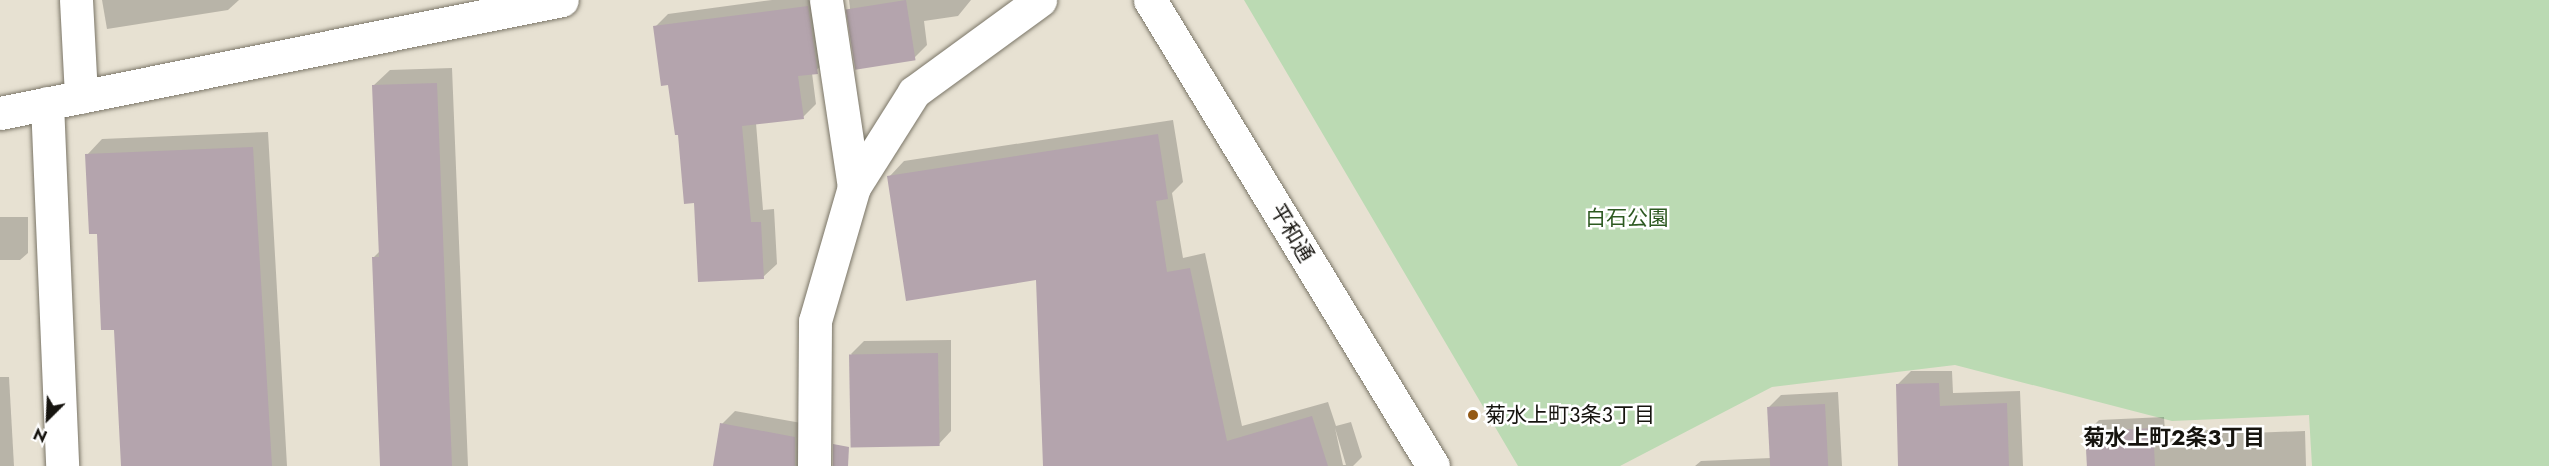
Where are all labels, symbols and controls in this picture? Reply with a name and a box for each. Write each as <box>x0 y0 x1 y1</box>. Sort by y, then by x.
street label: 平和通 <box>1265 200 1319 266</box>
park label: 白石公園 <box>1585 205 1669 231</box>
north arrow <box>18 388 78 448</box>
place label: 菊水上町3条3丁目 <box>1485 402 1655 428</box>
marker: 菊水上町3条3丁目 <box>1466 408 1480 422</box>
text: N <box>30 422 51 448</box>
district label: 菊水上町2条3丁目 <box>2083 425 2265 451</box>

